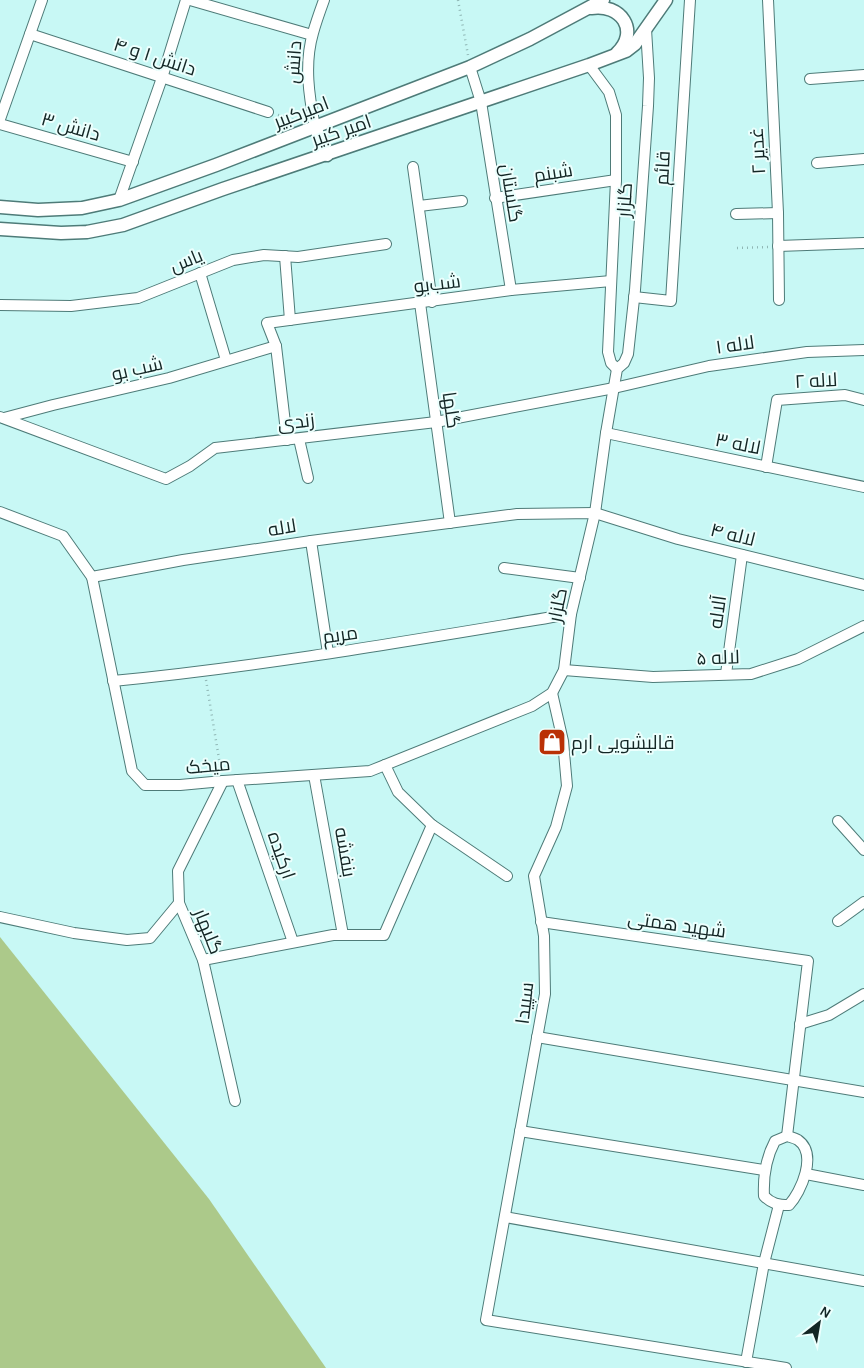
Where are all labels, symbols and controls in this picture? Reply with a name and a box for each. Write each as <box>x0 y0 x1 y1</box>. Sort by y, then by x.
street label: دانش ۱ و ۴ <box>111 33 199 81</box>
street label: دانش <box>282 40 306 84</box>
street label: امیرکبیر <box>270 92 332 134</box>
street label: دانش ۳ <box>39 108 103 146</box>
street label: امیر کبیر <box>308 110 374 152</box>
street label: غدیر ۲ <box>746 127 770 175</box>
street label: قائم <box>651 150 677 186</box>
street label: شبنم <box>532 159 575 189</box>
street label: گلستان <box>496 162 526 224</box>
street label: گلزار <box>613 182 637 219</box>
street label: یاس <box>167 244 206 277</box>
street label: شب‌بو <box>412 270 462 298</box>
street label: لاله ۱ <box>714 331 756 359</box>
street label: شب بو <box>110 352 165 386</box>
street label: لاله ۲ <box>794 369 838 393</box>
street label: گلها <box>438 390 464 430</box>
street label: زندی <box>276 409 316 435</box>
street label: لاله ۳ <box>713 429 762 459</box>
street label: لاله <box>266 515 298 541</box>
street label: لاله ۴ <box>708 519 758 551</box>
street label: گلزار <box>544 586 572 625</box>
street label: آلاله <box>705 594 731 630</box>
street label: مریم <box>321 622 360 650</box>
street label: لاله ۵ <box>696 646 740 670</box>
shop icon: قالیشویی ارم <box>537 727 567 757</box>
place label: قالیشویی ارم <box>571 732 675 756</box>
street label: میخک <box>185 753 231 779</box>
street label: بنفشه <box>330 826 360 879</box>
street label: ارکیده <box>263 829 299 882</box>
street label: گلبهار <box>189 904 227 957</box>
street label: شهید همتی <box>626 907 727 943</box>
street label: سپیدا <box>512 981 538 1025</box>
north arrow <box>794 1298 844 1348</box>
text: N <box>817 1302 834 1322</box>

